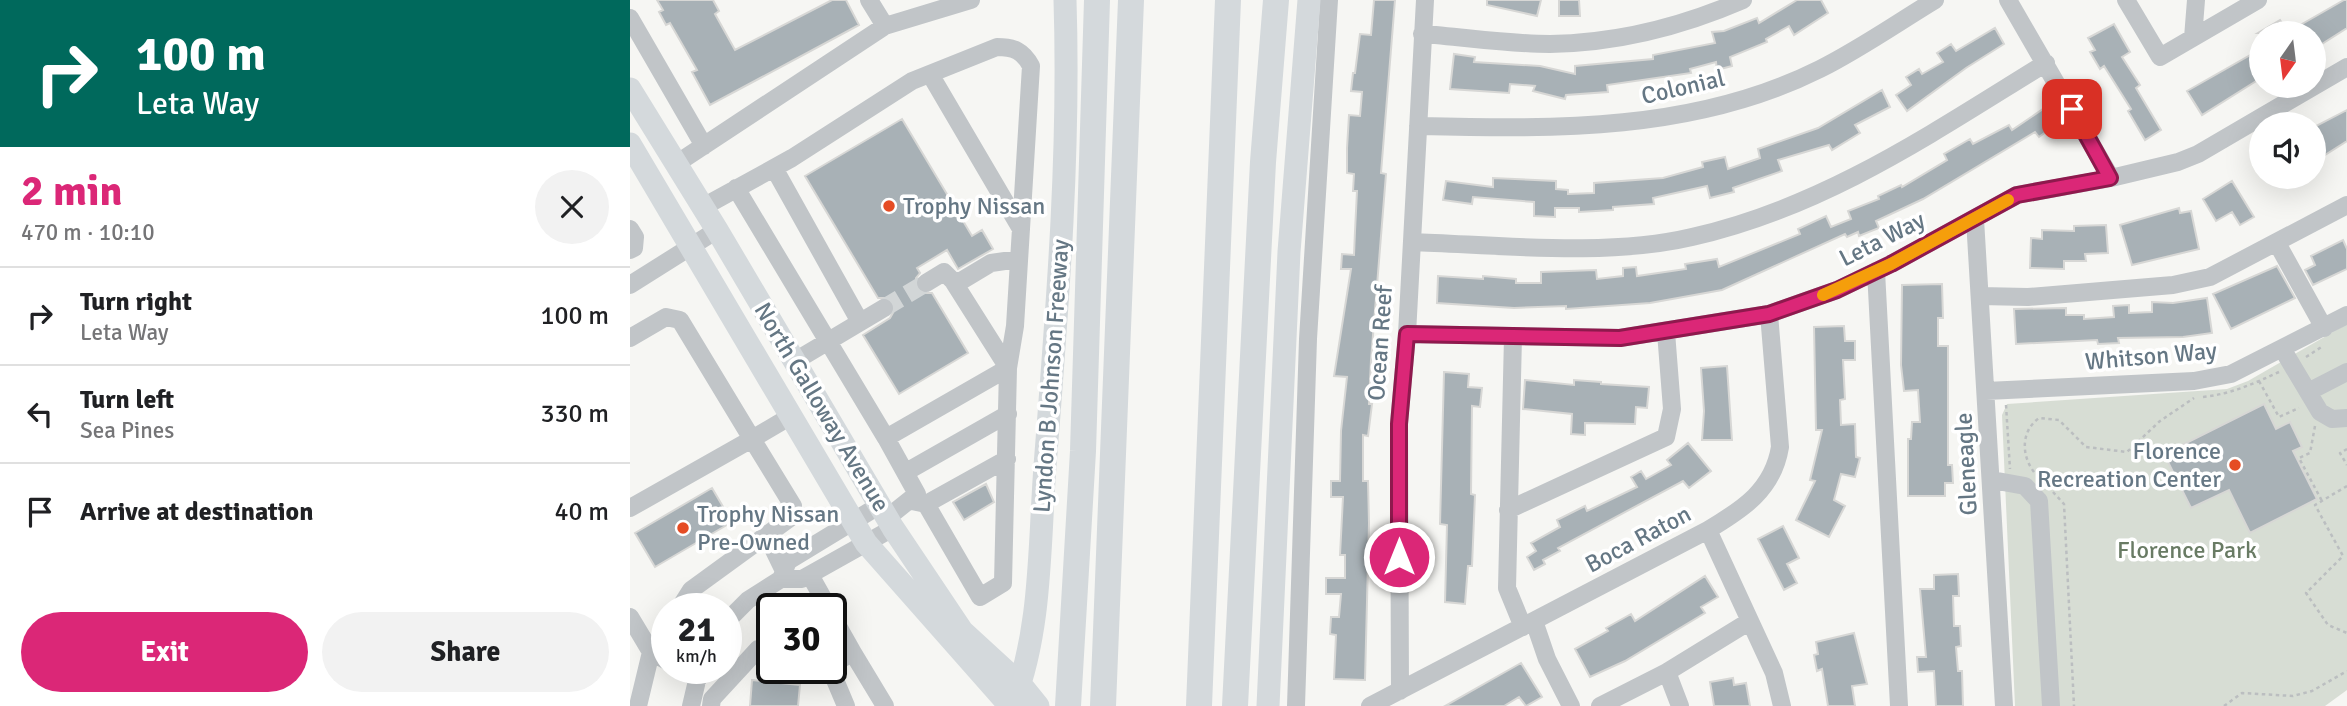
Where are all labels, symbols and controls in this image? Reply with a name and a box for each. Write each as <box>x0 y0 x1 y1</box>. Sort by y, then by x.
north arrow <box>2249 21 2326 98</box>
map controls <box>2249 21 2326 189</box>
text: 100 m <box>136 24 266 84</box>
icon: right <box>21 28 112 119</box>
street label: Colonial <box>1638 63 1728 111</box>
pin <box>2042 79 2102 139</box>
text: Leta Way <box>136 84 259 123</box>
icon: arrive <box>2053 90 2091 128</box>
button: sound <box>2249 112 2326 189</box>
text: 2 min <box>21 166 122 217</box>
button: close <box>535 170 609 244</box>
place label: Trophy Nissan <box>903 191 1045 221</box>
marker: Trophy Nissan <box>881 198 897 214</box>
street label: Leta Way <box>1834 205 1930 273</box>
text: 470 m · 10:10 <box>21 218 155 247</box>
street label: Lyndon B Johnson Freeway <box>1026 238 1076 514</box>
street label: Ocean Reef <box>1361 283 1399 402</box>
text: Turn right <box>80 286 192 318</box>
icon: right <box>21 297 59 335</box>
street label: North Galloway Avenue <box>748 297 896 517</box>
text: 100 m <box>540 300 609 332</box>
text: Leta Way <box>80 318 169 347</box>
street label: Whitson Way <box>2084 335 2218 377</box>
text: Turn left <box>80 384 174 416</box>
icon: left <box>21 395 59 433</box>
text: 330 m <box>540 398 609 430</box>
street label: Gleneagle <box>1948 412 1984 516</box>
text: Sea Pines <box>80 416 174 445</box>
place label: Florence Recreation Center <box>2037 436 2221 494</box>
marker: Florence Recreation Center <box>2227 457 2243 473</box>
icon: arrive <box>21 493 59 531</box>
text: Arrive at destination <box>80 496 313 528</box>
text: 40 m <box>554 496 609 528</box>
place label: Trophy Nissan Pre-Owned <box>697 499 839 557</box>
street label: Boca Raton <box>1580 499 1696 579</box>
marker: Trophy Nissan Pre-Owned <box>675 520 691 536</box>
position arrow <box>1362 520 1436 594</box>
park label: Florence Park <box>2117 535 2257 565</box>
speed limit sign: 30 <box>756 593 847 684</box>
text: 21 <box>678 608 715 651</box>
button: Exit <box>21 612 308 692</box>
button: Share <box>322 612 609 692</box>
text: km/h <box>676 645 717 667</box>

